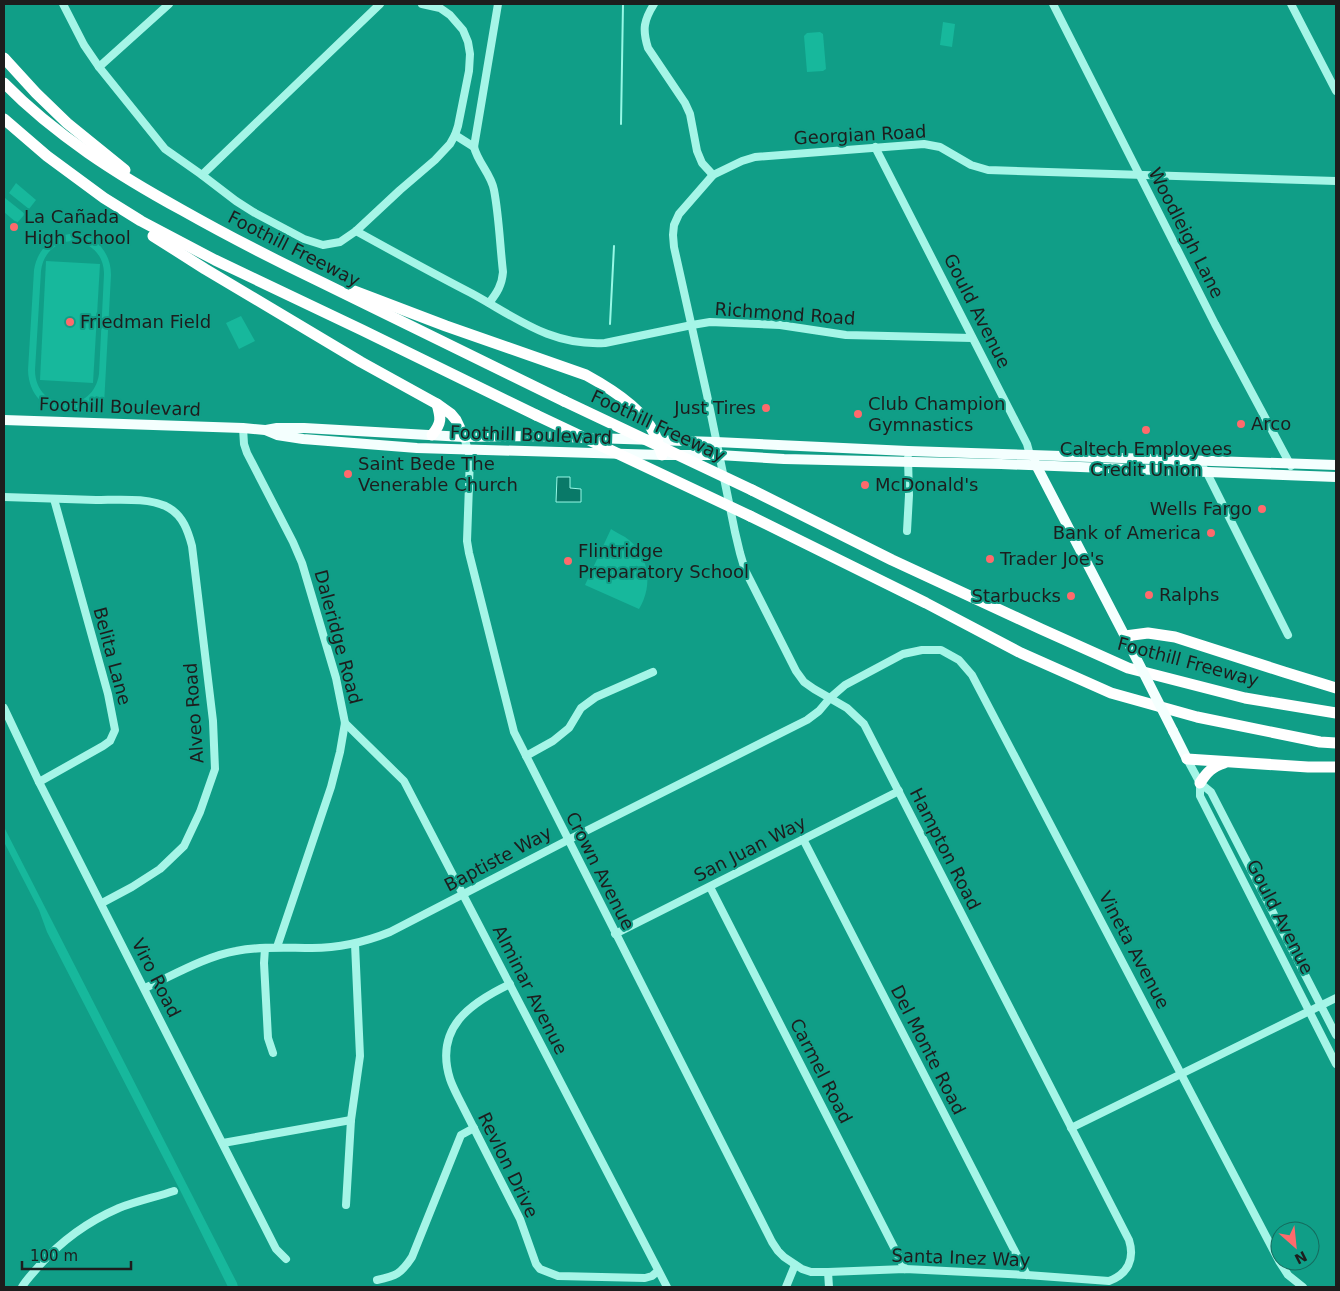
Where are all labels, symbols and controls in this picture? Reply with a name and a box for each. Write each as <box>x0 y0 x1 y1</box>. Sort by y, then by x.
street label: Georgian Road <box>793 121 927 148</box>
street label: Woodleigh Lane <box>1145 164 1228 301</box>
place label: La Cañada High School <box>24 206 131 248</box>
street label: Foothill Freeway <box>225 206 364 291</box>
marker: La Cañada High School <box>8 221 20 233</box>
street label: Gould Avenue <box>940 250 1015 371</box>
street label: Richmond Road <box>714 298 856 329</box>
place label: Friedman Field <box>80 311 211 332</box>
marker: Friedman Field <box>64 316 76 328</box>
street label: Foothill Freeway <box>588 385 729 466</box>
street label: Foothill Boulevard <box>39 393 201 420</box>
place label: Club Champion Gymnastics <box>868 393 1006 435</box>
place label: Just Tires <box>673 397 756 418</box>
marker: Just Tires <box>760 402 772 414</box>
marker: Club Champion Gymnastics <box>852 408 864 420</box>
place label: Arco <box>1251 413 1291 434</box>
marker: Arco <box>1235 418 1247 430</box>
street label: Foothill Boulevard <box>450 421 612 448</box>
marker: Caltech Employees Credit Union <box>1140 424 1152 436</box>
place label: Caltech Employees Credit Union <box>1060 438 1232 480</box>
place label: Saint Bede The Venerable Church <box>358 453 518 495</box>
marker: Saint Bede The Venerable Church <box>342 468 354 480</box>
place label: McDonald's <box>875 474 979 495</box>
marker: McDonald's <box>859 479 871 491</box>
place label: Wells Fargo <box>1150 498 1252 519</box>
marker: Wells Fargo <box>1256 503 1268 515</box>
place label: Bank of America <box>1053 522 1201 543</box>
marker: Bank of America <box>1205 527 1217 539</box>
place label: Flintridge Preparatory School <box>578 540 749 582</box>
place label: Trader Joe's <box>999 548 1104 569</box>
marker: Trader Joe's <box>984 553 996 565</box>
marker: Flintridge Preparatory School <box>562 555 574 567</box>
street label: Daleridge Road <box>310 567 367 706</box>
place label: Ralphs <box>1159 584 1219 605</box>
place label: Starbucks <box>972 585 1061 606</box>
marker: Ralphs <box>1143 589 1155 601</box>
marker: Starbucks <box>1065 590 1077 602</box>
street label: Belita Lane <box>89 604 136 707</box>
street label: Foothill Freeway <box>1115 633 1261 691</box>
street label: Alveo Road <box>180 662 207 764</box>
street label: Hampton Road <box>906 784 985 913</box>
street label: Crown Avenue <box>562 808 639 933</box>
street label: San Juan Way <box>690 811 810 886</box>
street label: Baptiste Way <box>441 821 555 896</box>
street label: Gould Avenue <box>1243 856 1318 977</box>
street label: Vineta Avenue <box>1095 887 1174 1012</box>
street label: Alminar Avenue <box>489 922 572 1058</box>
street label: Viro Road <box>128 935 185 1021</box>
street label: Del Monte Road <box>887 981 970 1118</box>
street label: Carmel Road <box>786 1015 857 1127</box>
street label: Revlon Drive <box>474 1109 543 1221</box>
north arrow <box>1270 1221 1320 1271</box>
scale bar <box>22 1238 131 1270</box>
street label: Santa Inez Way <box>891 1245 1031 1270</box>
text: 100 m <box>30 1247 78 1265</box>
text: N <box>1292 1248 1310 1267</box>

